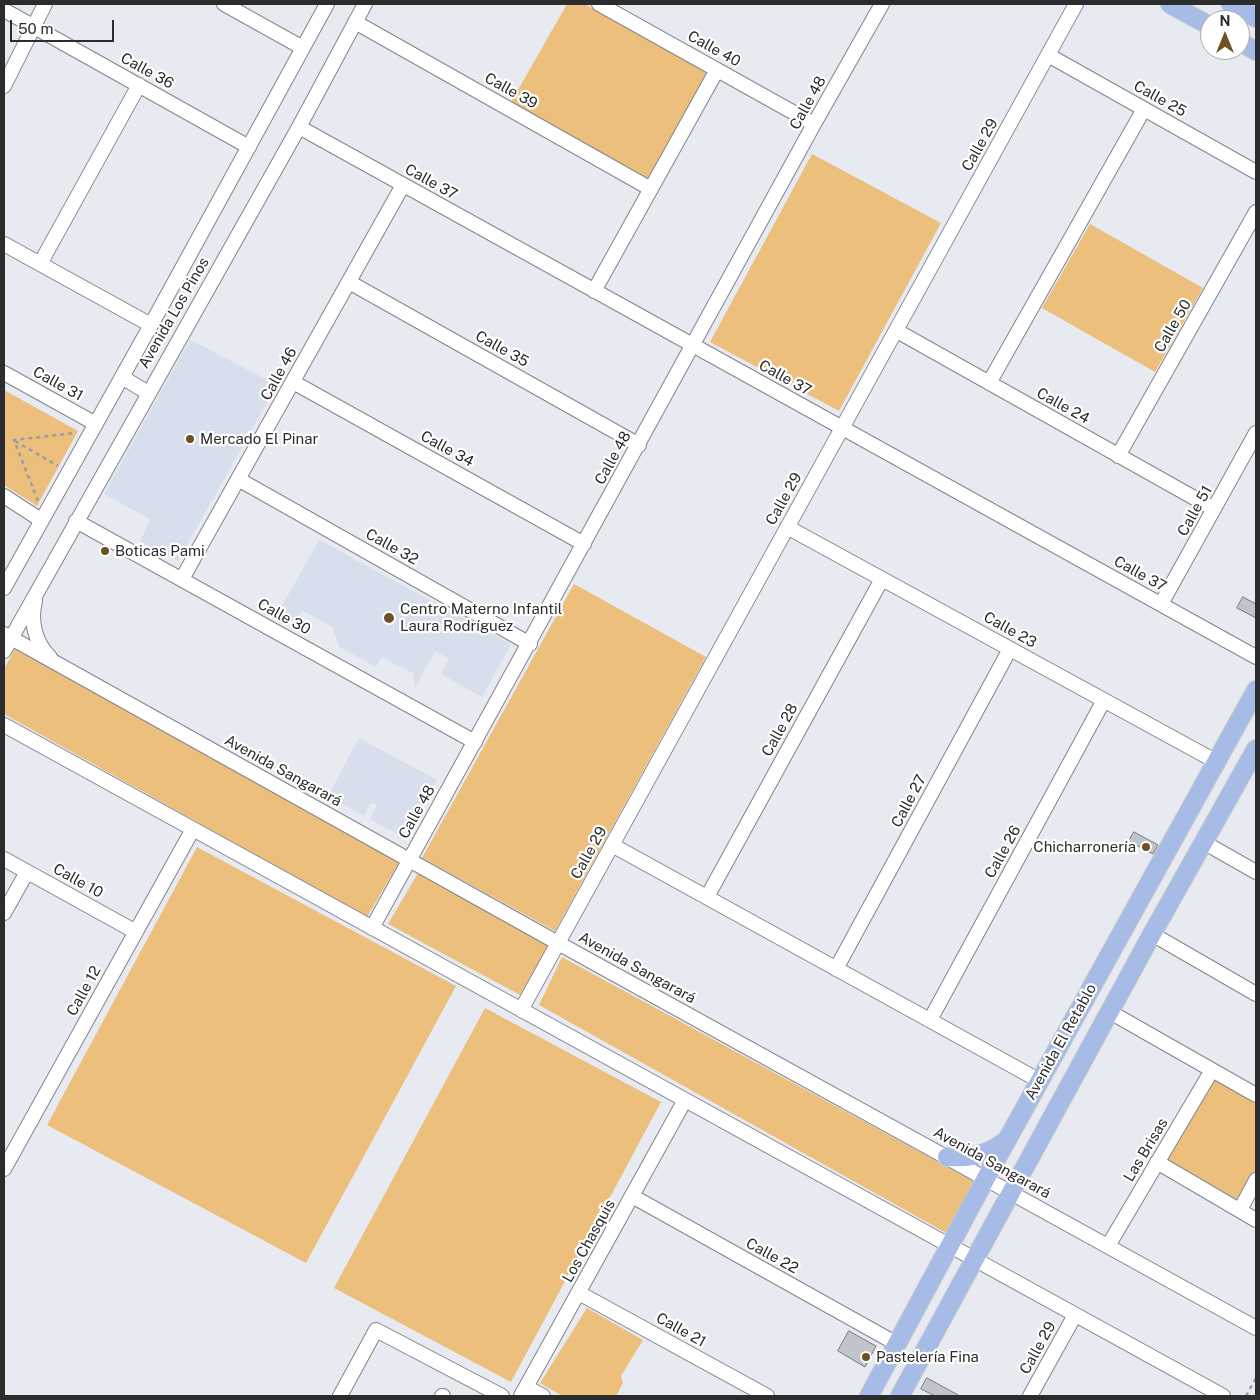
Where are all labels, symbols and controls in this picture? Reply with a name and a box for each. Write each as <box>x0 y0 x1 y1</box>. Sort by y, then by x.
scale bar <box>12 10 116 42</box>
north arrow <box>1200 10 1250 60</box>
text: N <box>1220 13 1230 29</box>
text: 50 m <box>18 20 53 37</box>
street label: Calle 40 <box>684 27 744 71</box>
street label: Calle 36 <box>117 49 177 93</box>
street label: Calle 39 <box>481 69 541 113</box>
street label: Calle 48 <box>786 73 830 133</box>
street label: Calle 25 <box>1130 77 1190 121</box>
street label: Calle 29 <box>958 116 1002 174</box>
street label: Calle 37 <box>402 160 460 204</box>
street label: Avenida Los Pinos <box>135 254 213 372</box>
street label: Calle 50 <box>1151 296 1195 356</box>
street label: Calle 35 <box>472 327 532 371</box>
street label: Calle 46 <box>257 344 301 404</box>
street label: Calle 37 <box>756 356 814 400</box>
street label: Calle 31 <box>30 363 86 405</box>
street label: Calle 24 <box>1033 384 1093 428</box>
street label: Calle 34 <box>417 427 477 471</box>
street label: Calle 48 <box>591 428 635 488</box>
place label: Mercado El Pinar <box>200 430 318 448</box>
marker: Mercado El Pinar <box>184 433 196 445</box>
street label: Calle 29 <box>762 470 806 528</box>
street label: Calle 51 <box>1174 483 1216 539</box>
street label: Calle 32 <box>362 525 422 569</box>
place label: Boticas Pami <box>115 542 205 560</box>
marker: Boticas Pami <box>99 545 111 557</box>
street label: Calle 37 <box>1111 552 1169 596</box>
street label: Calle 30 <box>254 595 314 639</box>
place label: Centro Materno Infantil Laura Rodríguez <box>400 600 562 635</box>
street label: Calle 23 <box>980 608 1040 652</box>
marker: Centro Materno Infantil Laura Rodríguez <box>382 611 396 625</box>
street label: Calle 28 <box>758 700 802 760</box>
street label: Avenida Sangarará <box>221 731 345 811</box>
street label: Calle 27 <box>888 772 930 830</box>
street label: Calle 48 <box>395 782 439 842</box>
street label: Calle 26 <box>981 823 1025 881</box>
street label: Calle 29 <box>567 824 611 882</box>
place label: Chicharronería <box>1033 838 1136 856</box>
marker: Chicharronería <box>1140 841 1152 853</box>
street label: Calle 10 <box>50 860 106 902</box>
street label: Avenida Sangarará <box>575 928 699 1008</box>
street label: Calle 12 <box>63 963 105 1019</box>
street label: Avenida El Retablo <box>1022 981 1100 1103</box>
street label: Las Brisas <box>1120 1115 1172 1185</box>
street label: Avenida Sangarará <box>930 1123 1054 1203</box>
street label: Los Chasquis <box>559 1196 619 1286</box>
street label: Calle 22 <box>743 1234 801 1278</box>
street label: Calle 21 <box>653 1309 709 1351</box>
street label: Calle 29 <box>1016 1319 1060 1377</box>
place label: Pastelería Fina <box>876 1348 979 1366</box>
marker: Pastelería Fina <box>860 1351 872 1363</box>

